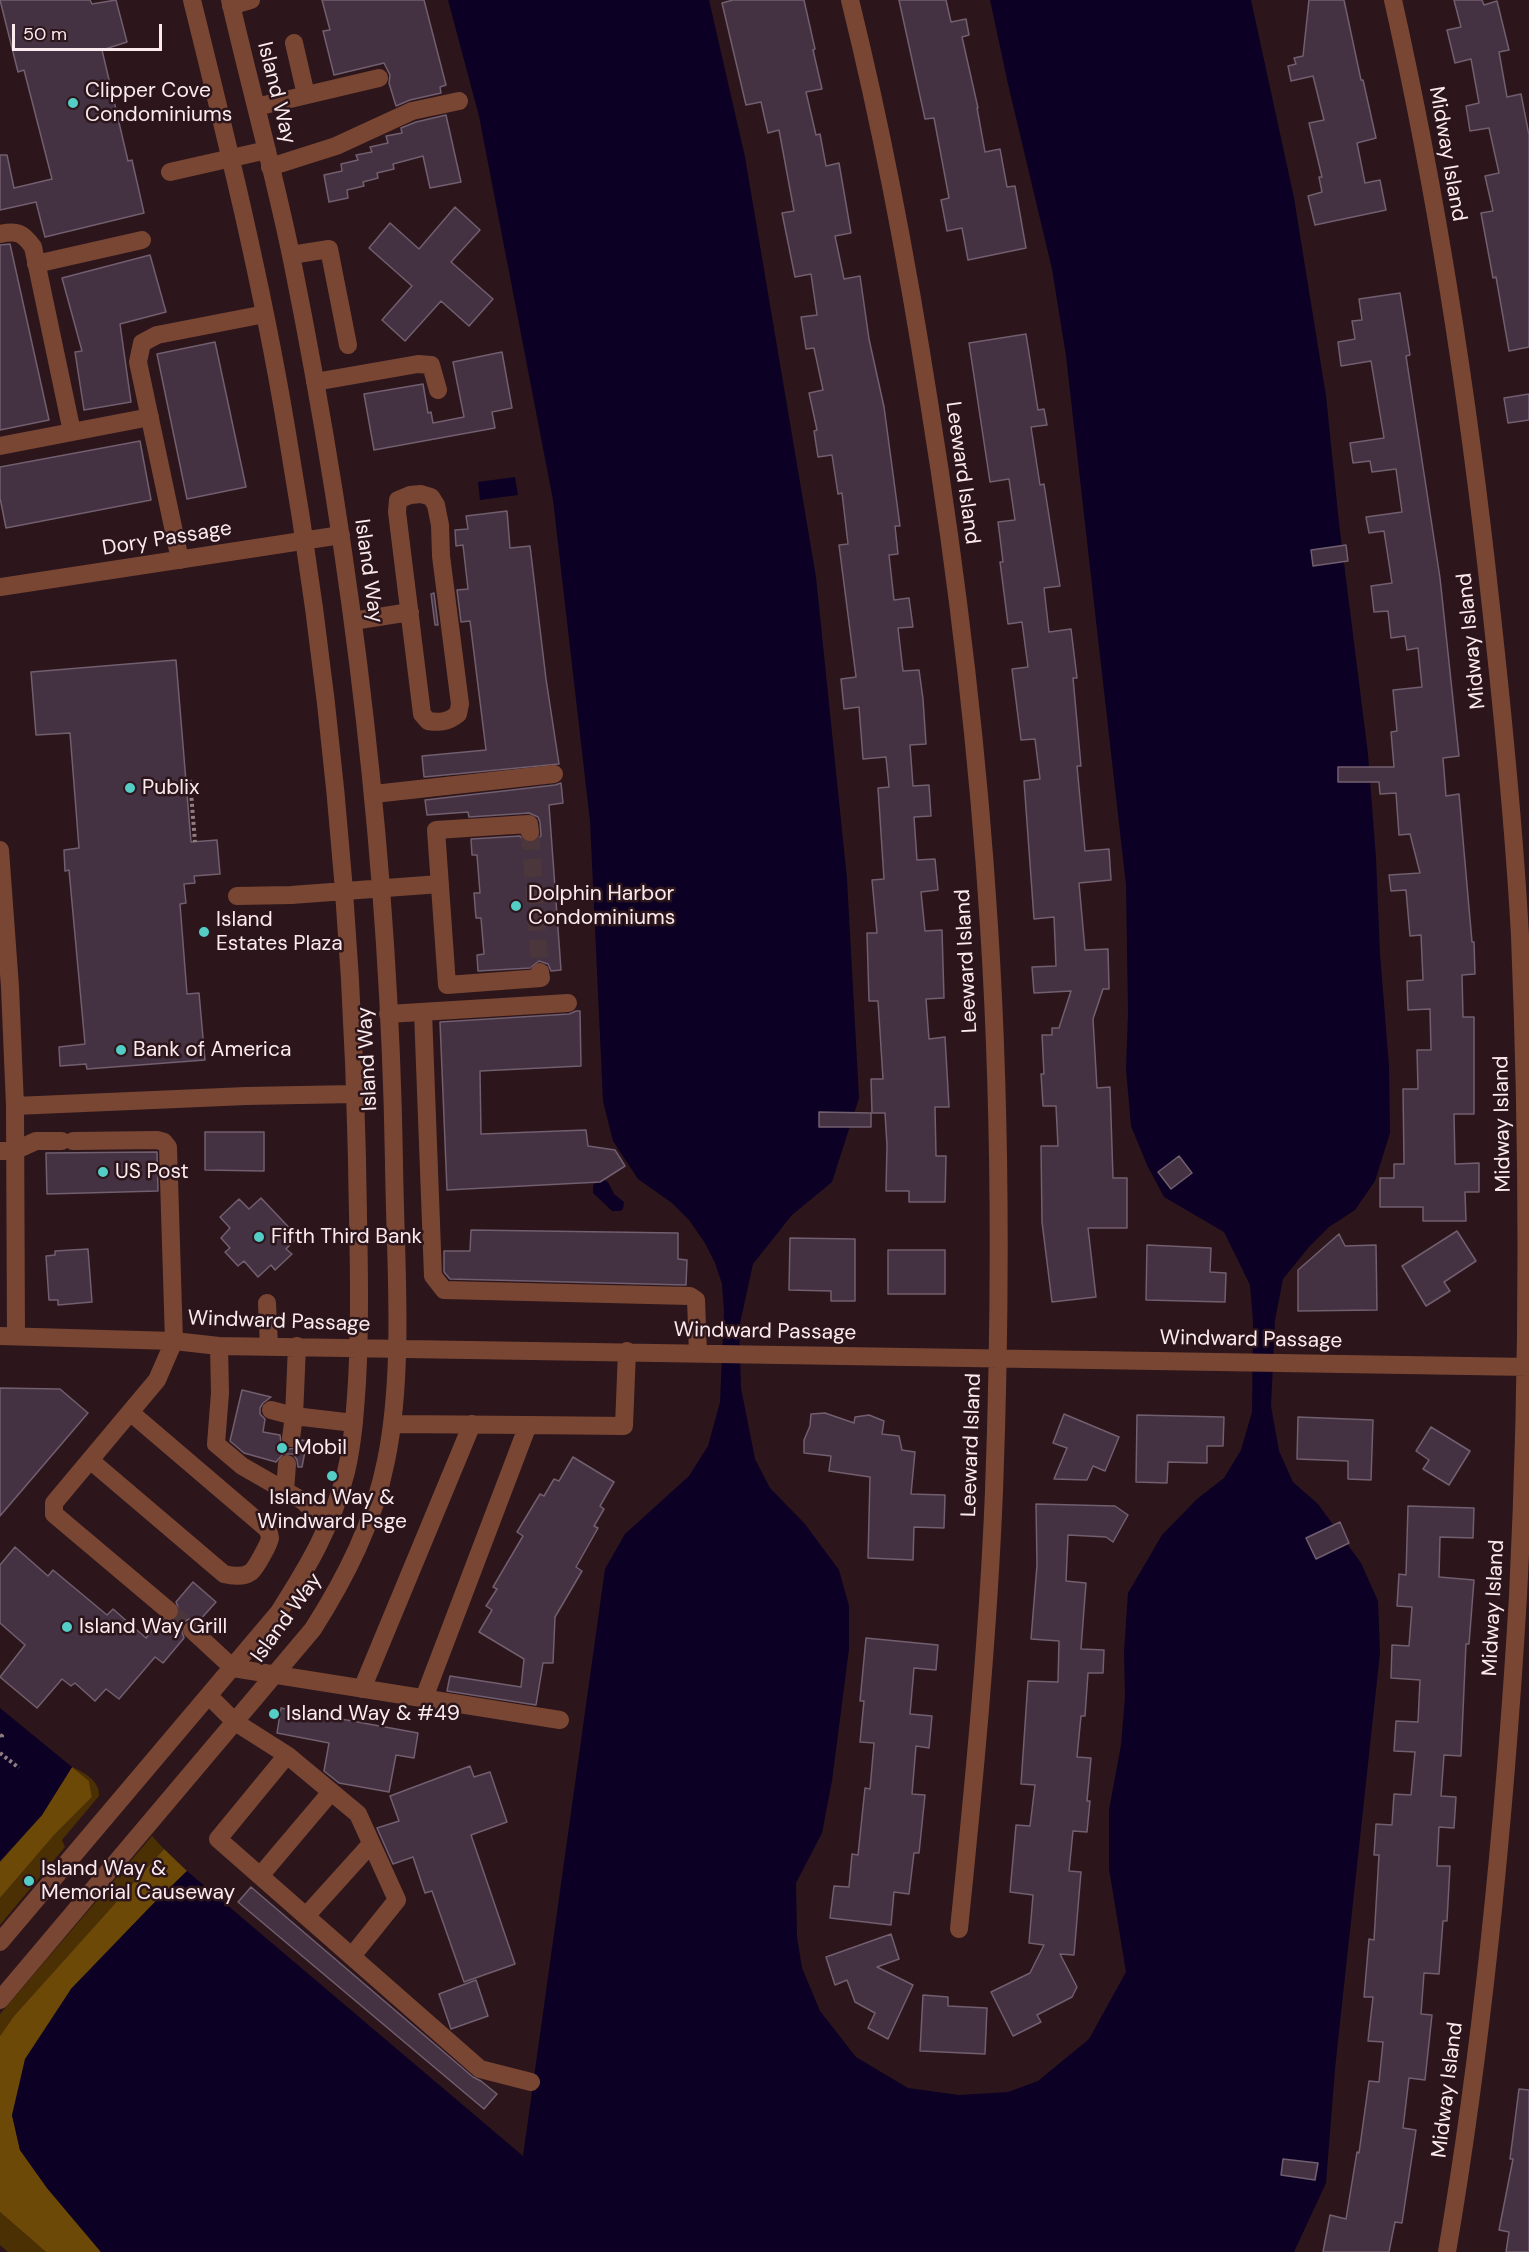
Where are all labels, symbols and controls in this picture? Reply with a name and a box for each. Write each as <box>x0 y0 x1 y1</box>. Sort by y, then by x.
scale bar <box>15 12 165 50</box>
text: 50 m <box>23 22 67 46</box>
street label: Island Way <box>251 39 301 147</box>
place label: Clipper Cove Condominiums <box>85 78 232 128</box>
street label: Midway Island <box>1423 85 1471 223</box>
marker: Clipper Cove Condominiums <box>66 96 80 110</box>
street label: Leeward Island <box>939 400 985 546</box>
street label: Dory Passage <box>100 516 234 562</box>
street label: Island Way <box>348 518 388 624</box>
street label: Midway Island <box>1452 572 1492 710</box>
place label: Publix <box>142 775 199 801</box>
marker: Publix <box>123 781 137 795</box>
place label: Dolphin Harbor Condominiums <box>528 881 675 931</box>
street label: Leeward Island <box>951 888 983 1034</box>
marker: Dolphin Harbor Condominiums <box>509 899 523 913</box>
place label: Island Estates Plaza <box>216 907 343 957</box>
marker: Island Estates Plaza <box>197 925 211 939</box>
street label: Island Way <box>353 1006 383 1112</box>
place label: Bank of America <box>133 1037 291 1063</box>
marker: Bank of America <box>114 1043 128 1057</box>
street label: Midway Island <box>1489 1055 1517 1193</box>
place label: US Post <box>115 1159 189 1185</box>
marker: US Post <box>96 1165 110 1179</box>
place label: Fifth Third Bank <box>271 1224 422 1250</box>
marker: Fifth Third Bank <box>252 1230 266 1244</box>
street label: Windward Passage <box>187 1306 371 1338</box>
street label: Windward Passage <box>673 1318 857 1346</box>
street label: Windward Passage <box>1159 1326 1343 1354</box>
street label: Leeward Island <box>957 1373 987 1517</box>
place label: Mobil <box>294 1435 347 1461</box>
marker: Mobil <box>275 1441 289 1455</box>
marker: Island Way & Windward Psge <box>325 1469 339 1483</box>
place label: Island Way & Windward Psge <box>257 1485 407 1535</box>
street label: Midway Island <box>1478 1539 1510 1677</box>
street label: Island Way <box>246 1568 328 1668</box>
place label: Island Way Grill <box>79 1614 227 1640</box>
marker: Island Way Grill <box>60 1620 74 1634</box>
place label: Island Way & #49 <box>286 1701 460 1727</box>
marker: Island Way & #49 <box>267 1707 281 1721</box>
place label: Island Way & Memorial Causeway <box>41 1856 235 1906</box>
marker: Island Way & Memorial Causeway <box>22 1874 36 1888</box>
street label: Midway Island <box>1427 2021 1469 2159</box>

